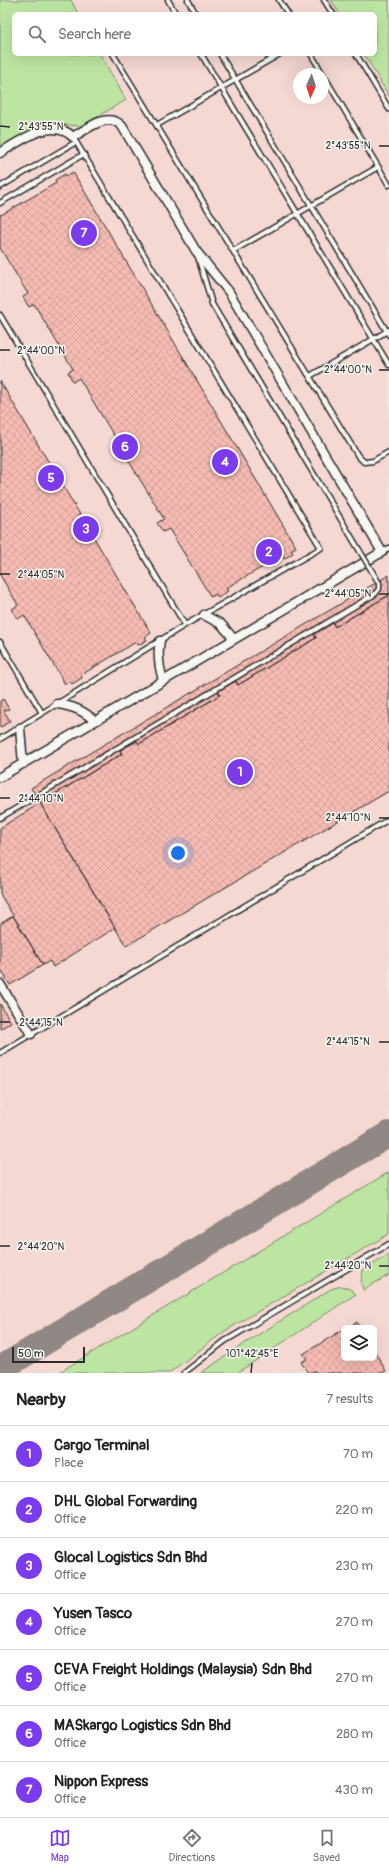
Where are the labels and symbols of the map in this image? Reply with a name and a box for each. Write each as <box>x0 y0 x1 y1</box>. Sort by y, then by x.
north arrow <box>293 68 329 104</box>
text: 2°43'55"N <box>19 121 64 133</box>
text: 2°43'55"N <box>326 140 371 152</box>
pin: 7 <box>71 218 97 248</box>
text: 2°44'00"N <box>17 345 65 357</box>
text: 2°44'00"N <box>324 364 372 376</box>
pin: 6 <box>112 432 138 462</box>
pin: 4 <box>212 447 238 477</box>
pin: 5 <box>38 463 64 493</box>
pin: 3 <box>73 514 99 544</box>
pin: 2 <box>256 537 282 567</box>
text: 2°44'05"N <box>18 569 65 581</box>
text: 2°44'05"N <box>325 588 372 600</box>
pin: 1 <box>227 757 253 787</box>
text: 2°44'10"N <box>18 793 64 805</box>
text: 2°44'10"N <box>325 812 371 824</box>
your location <box>168 843 188 863</box>
text: 2°44'15"N <box>19 1017 63 1029</box>
text: 2°44'15"N <box>326 1036 370 1048</box>
text: 2°44'20"N <box>18 1241 65 1253</box>
text: 2°44'20"N <box>325 1260 372 1272</box>
scale bar <box>12 1345 85 1364</box>
text: 101°42'45"E <box>226 1348 278 1360</box>

